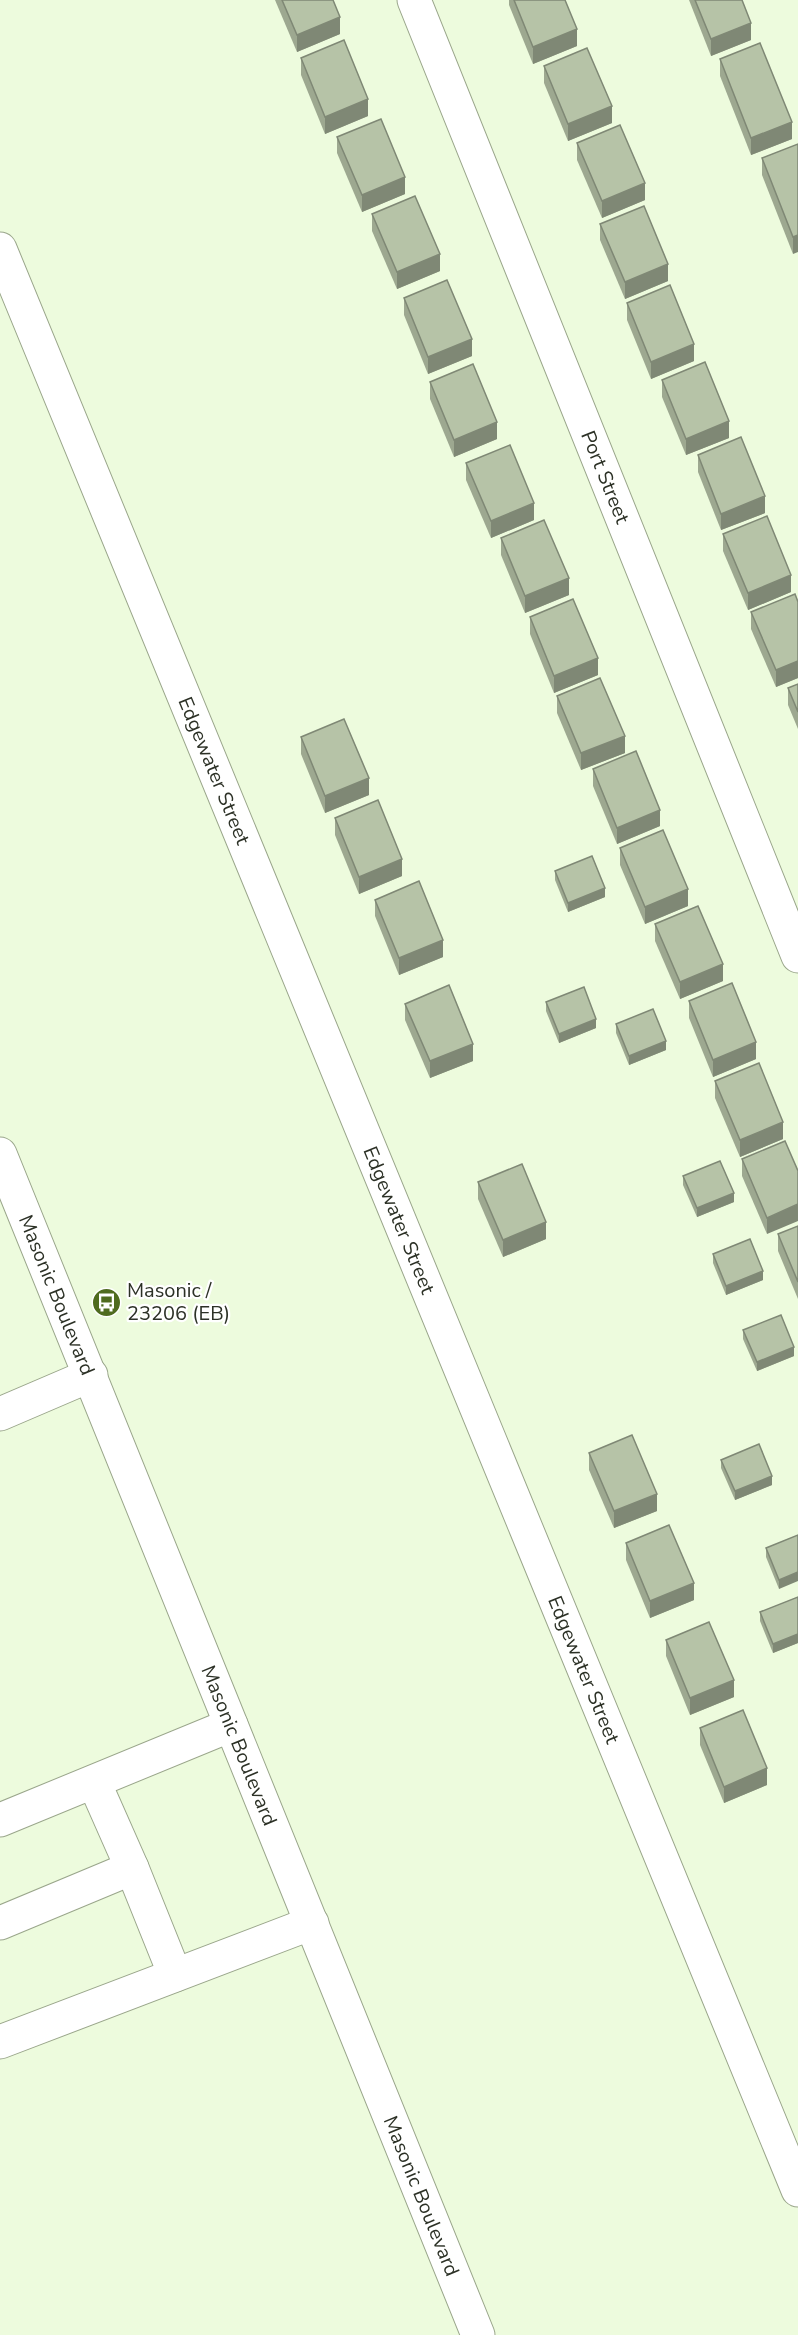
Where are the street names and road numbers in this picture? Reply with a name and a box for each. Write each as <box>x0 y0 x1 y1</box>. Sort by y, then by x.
street label: Port Street <box>574 427 636 528</box>
street label: Edgewater Street <box>172 693 257 850</box>
street label: Edgewater Street <box>356 1142 442 1299</box>
street label: Masonic Boulevard <box>12 1211 101 1379</box>
street label: Edgewater Street <box>541 1592 626 1749</box>
street label: Masonic Boulevard <box>194 1661 283 1830</box>
street label: Masonic Boulevard <box>377 2112 466 2280</box>

